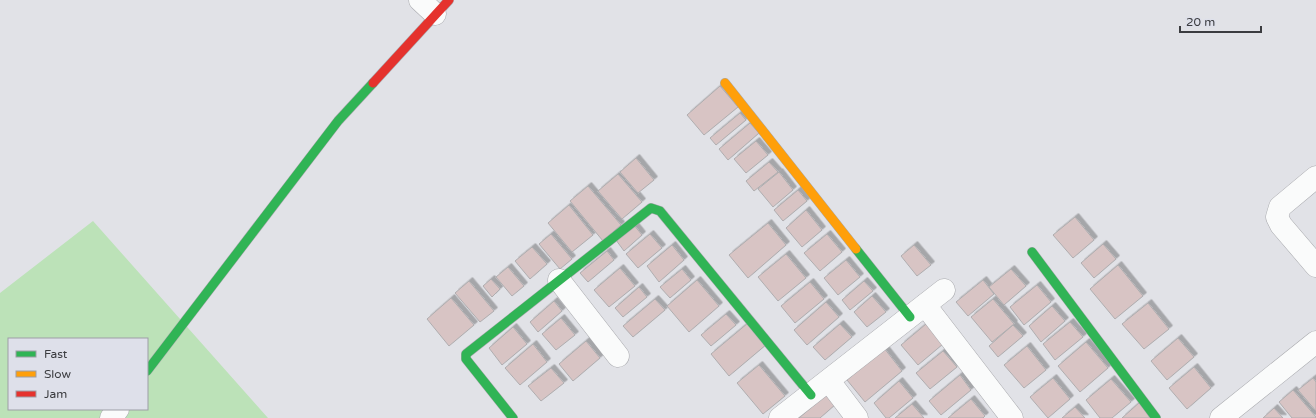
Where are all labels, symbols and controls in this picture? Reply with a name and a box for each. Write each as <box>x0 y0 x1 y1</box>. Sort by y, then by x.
scale bar <box>1180 8 1261 34</box>
text: 20 m <box>1186 15 1215 29</box>
legend <box>8 338 148 410</box>
text: Fast <box>44 347 68 361</box>
text: Slow <box>44 367 71 381</box>
text: Jam <box>44 387 67 401</box>

